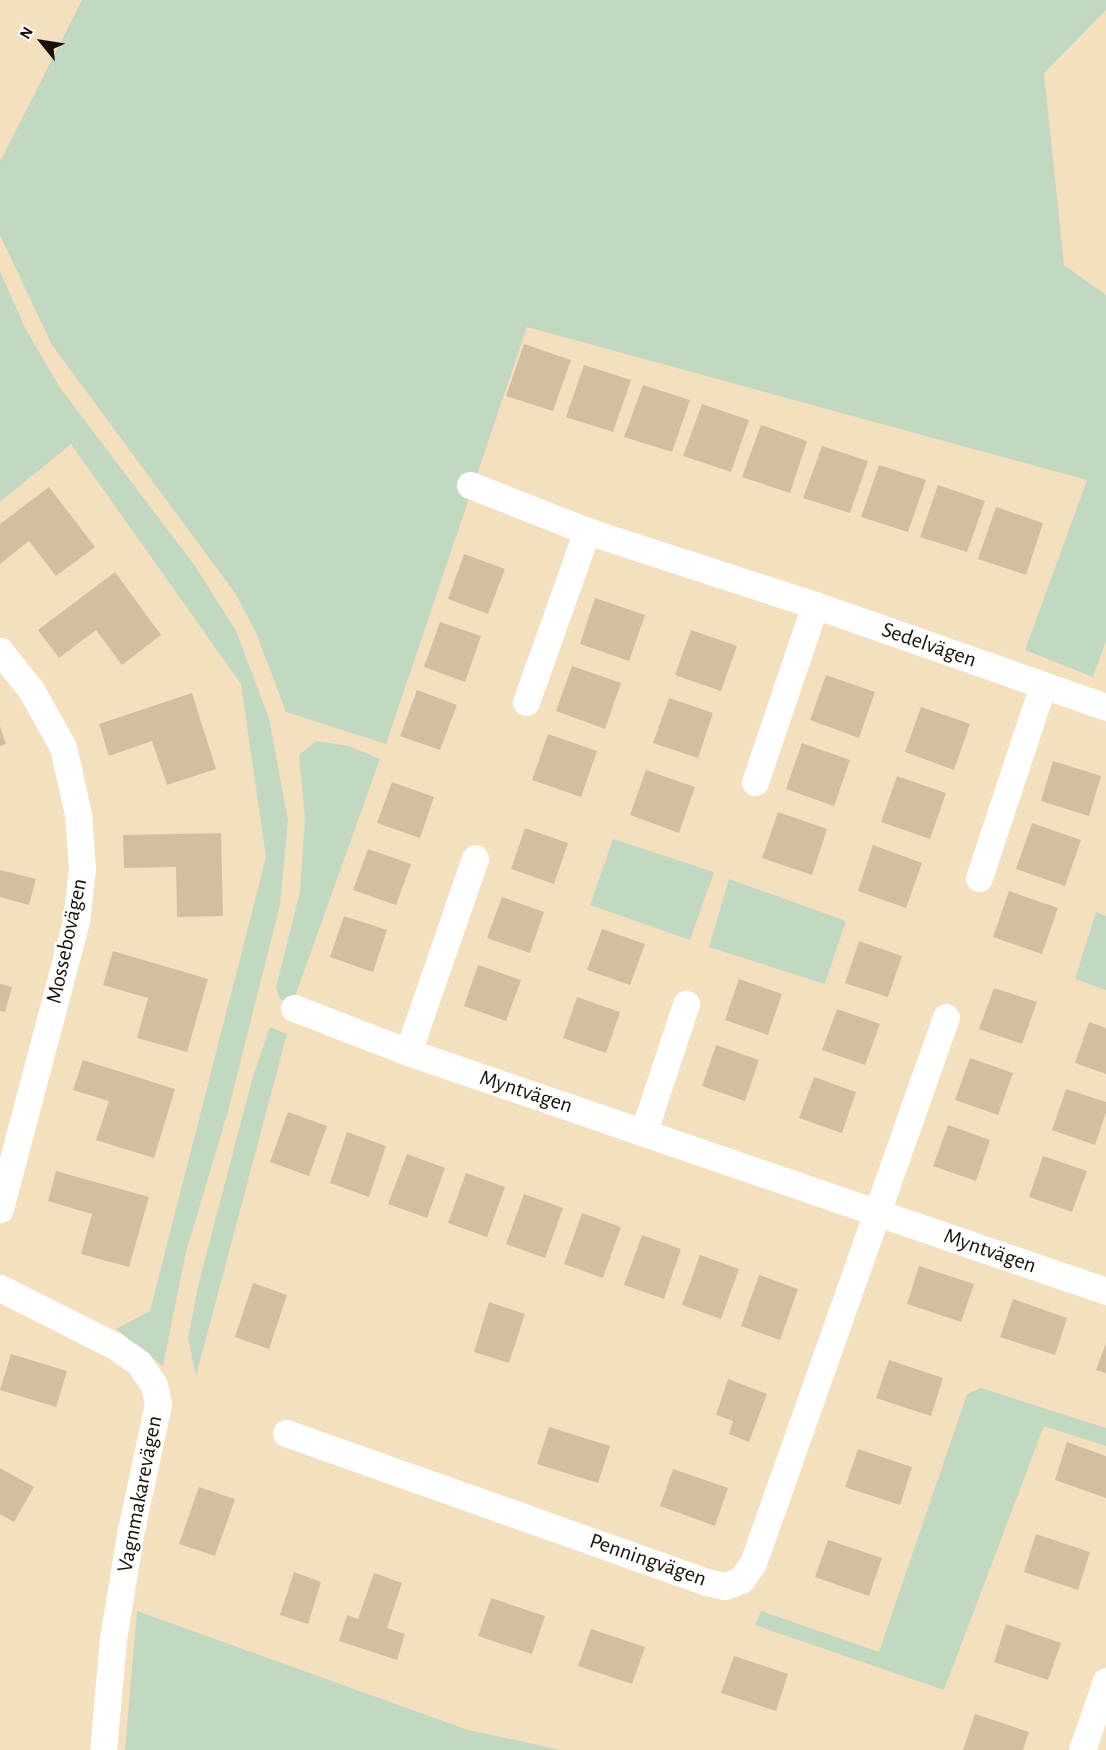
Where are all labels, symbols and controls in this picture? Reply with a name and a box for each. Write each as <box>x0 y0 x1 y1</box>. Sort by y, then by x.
north arrow <box>12 12 72 72</box>
text: N <box>17 24 36 42</box>
street label: Sedelvägen <box>878 617 980 673</box>
street label: Mossebovägen <box>41 876 93 1006</box>
street label: Myntvägen <box>476 1065 576 1119</box>
street label: Myntvägen <box>940 1223 1040 1279</box>
street label: Vagnmakarevägen <box>112 1413 168 1575</box>
street label: Penningvägen <box>586 1528 710 1592</box>

